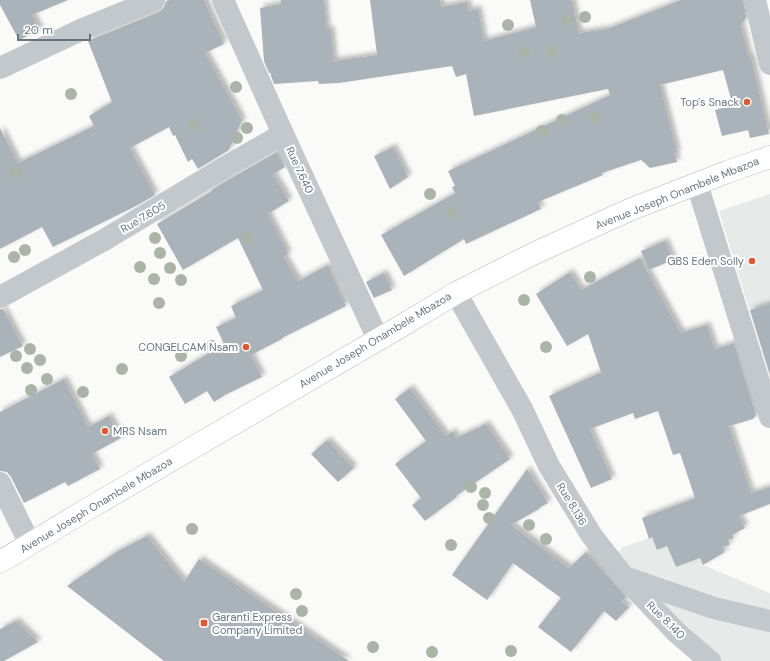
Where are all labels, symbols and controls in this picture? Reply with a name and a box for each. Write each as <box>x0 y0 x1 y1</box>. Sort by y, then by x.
scale bar <box>18 16 90 42</box>
text: 20 m <box>24 22 53 38</box>
place label: Top's Snack <box>680 95 739 109</box>
marker: Top's Snack <box>742 97 752 107</box>
street label: Rue 7.640 <box>283 144 317 196</box>
street label: Avenue Joseph Onambele Mbazoa <box>593 154 761 232</box>
street label: Rue 7.605 <box>118 198 168 236</box>
place label: GBS Eden Solly <box>667 254 744 268</box>
marker: GBS Eden Solly <box>747 256 757 266</box>
street label: Avenue Joseph Onambele Mbazoa <box>296 289 454 391</box>
place label: CONGELCAM Nsam <box>138 340 238 354</box>
marker: CONGELCAM Nsam <box>241 342 251 352</box>
place label: MRS Nsam <box>113 424 167 438</box>
marker: MRS Nsam <box>100 426 110 436</box>
street label: Avenue Joseph Onambele Mbazoa <box>17 454 175 556</box>
street label: Rue 8.136 <box>554 480 590 528</box>
street label: Rue 8.140 <box>644 598 688 642</box>
place label: Garanti Express Company Limited <box>212 610 303 637</box>
marker: Garanti Express Company Limited <box>199 618 209 628</box>

